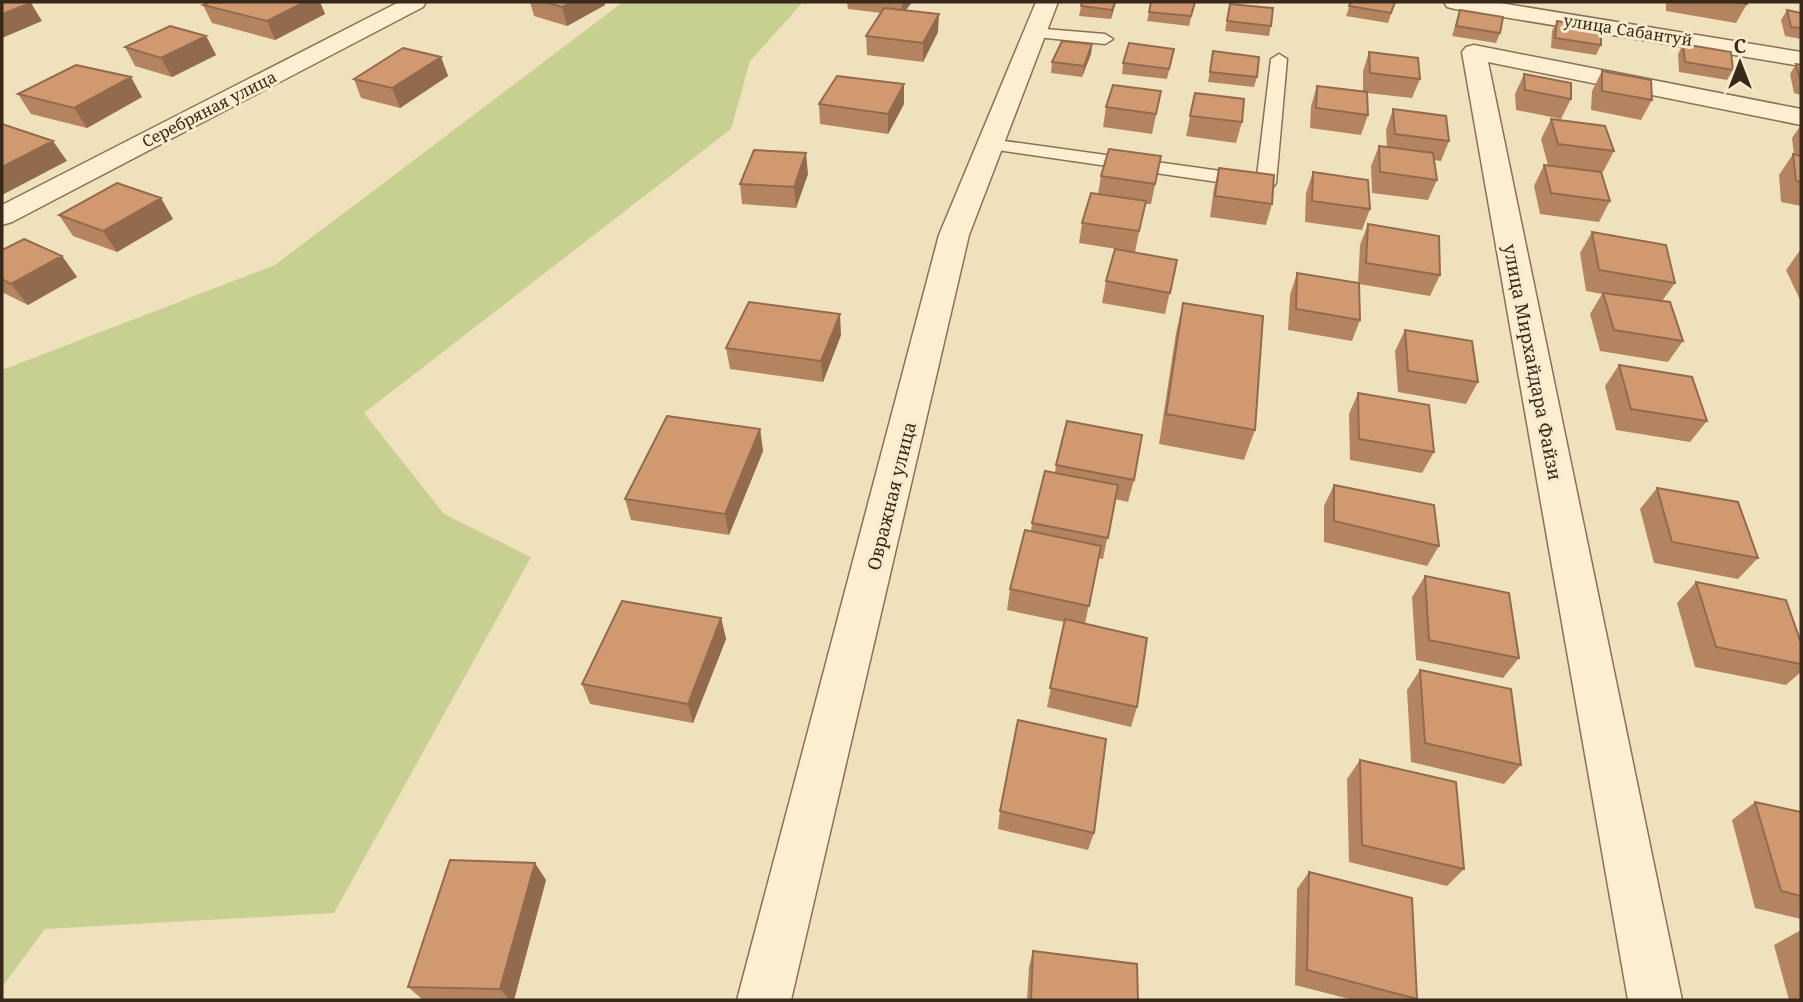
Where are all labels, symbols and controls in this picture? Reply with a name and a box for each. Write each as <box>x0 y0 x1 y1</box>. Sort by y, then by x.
street label: улица Сабантуй <box>1562 9 1694 51</box>
north arrow <box>1705 28 1775 98</box>
text: С <box>1734 33 1746 59</box>
street label: Серебряная улица <box>138 66 280 152</box>
street label: улица Мирхайдара Файзи <box>1498 242 1568 482</box>
street label: Овражная улица <box>861 419 921 573</box>

